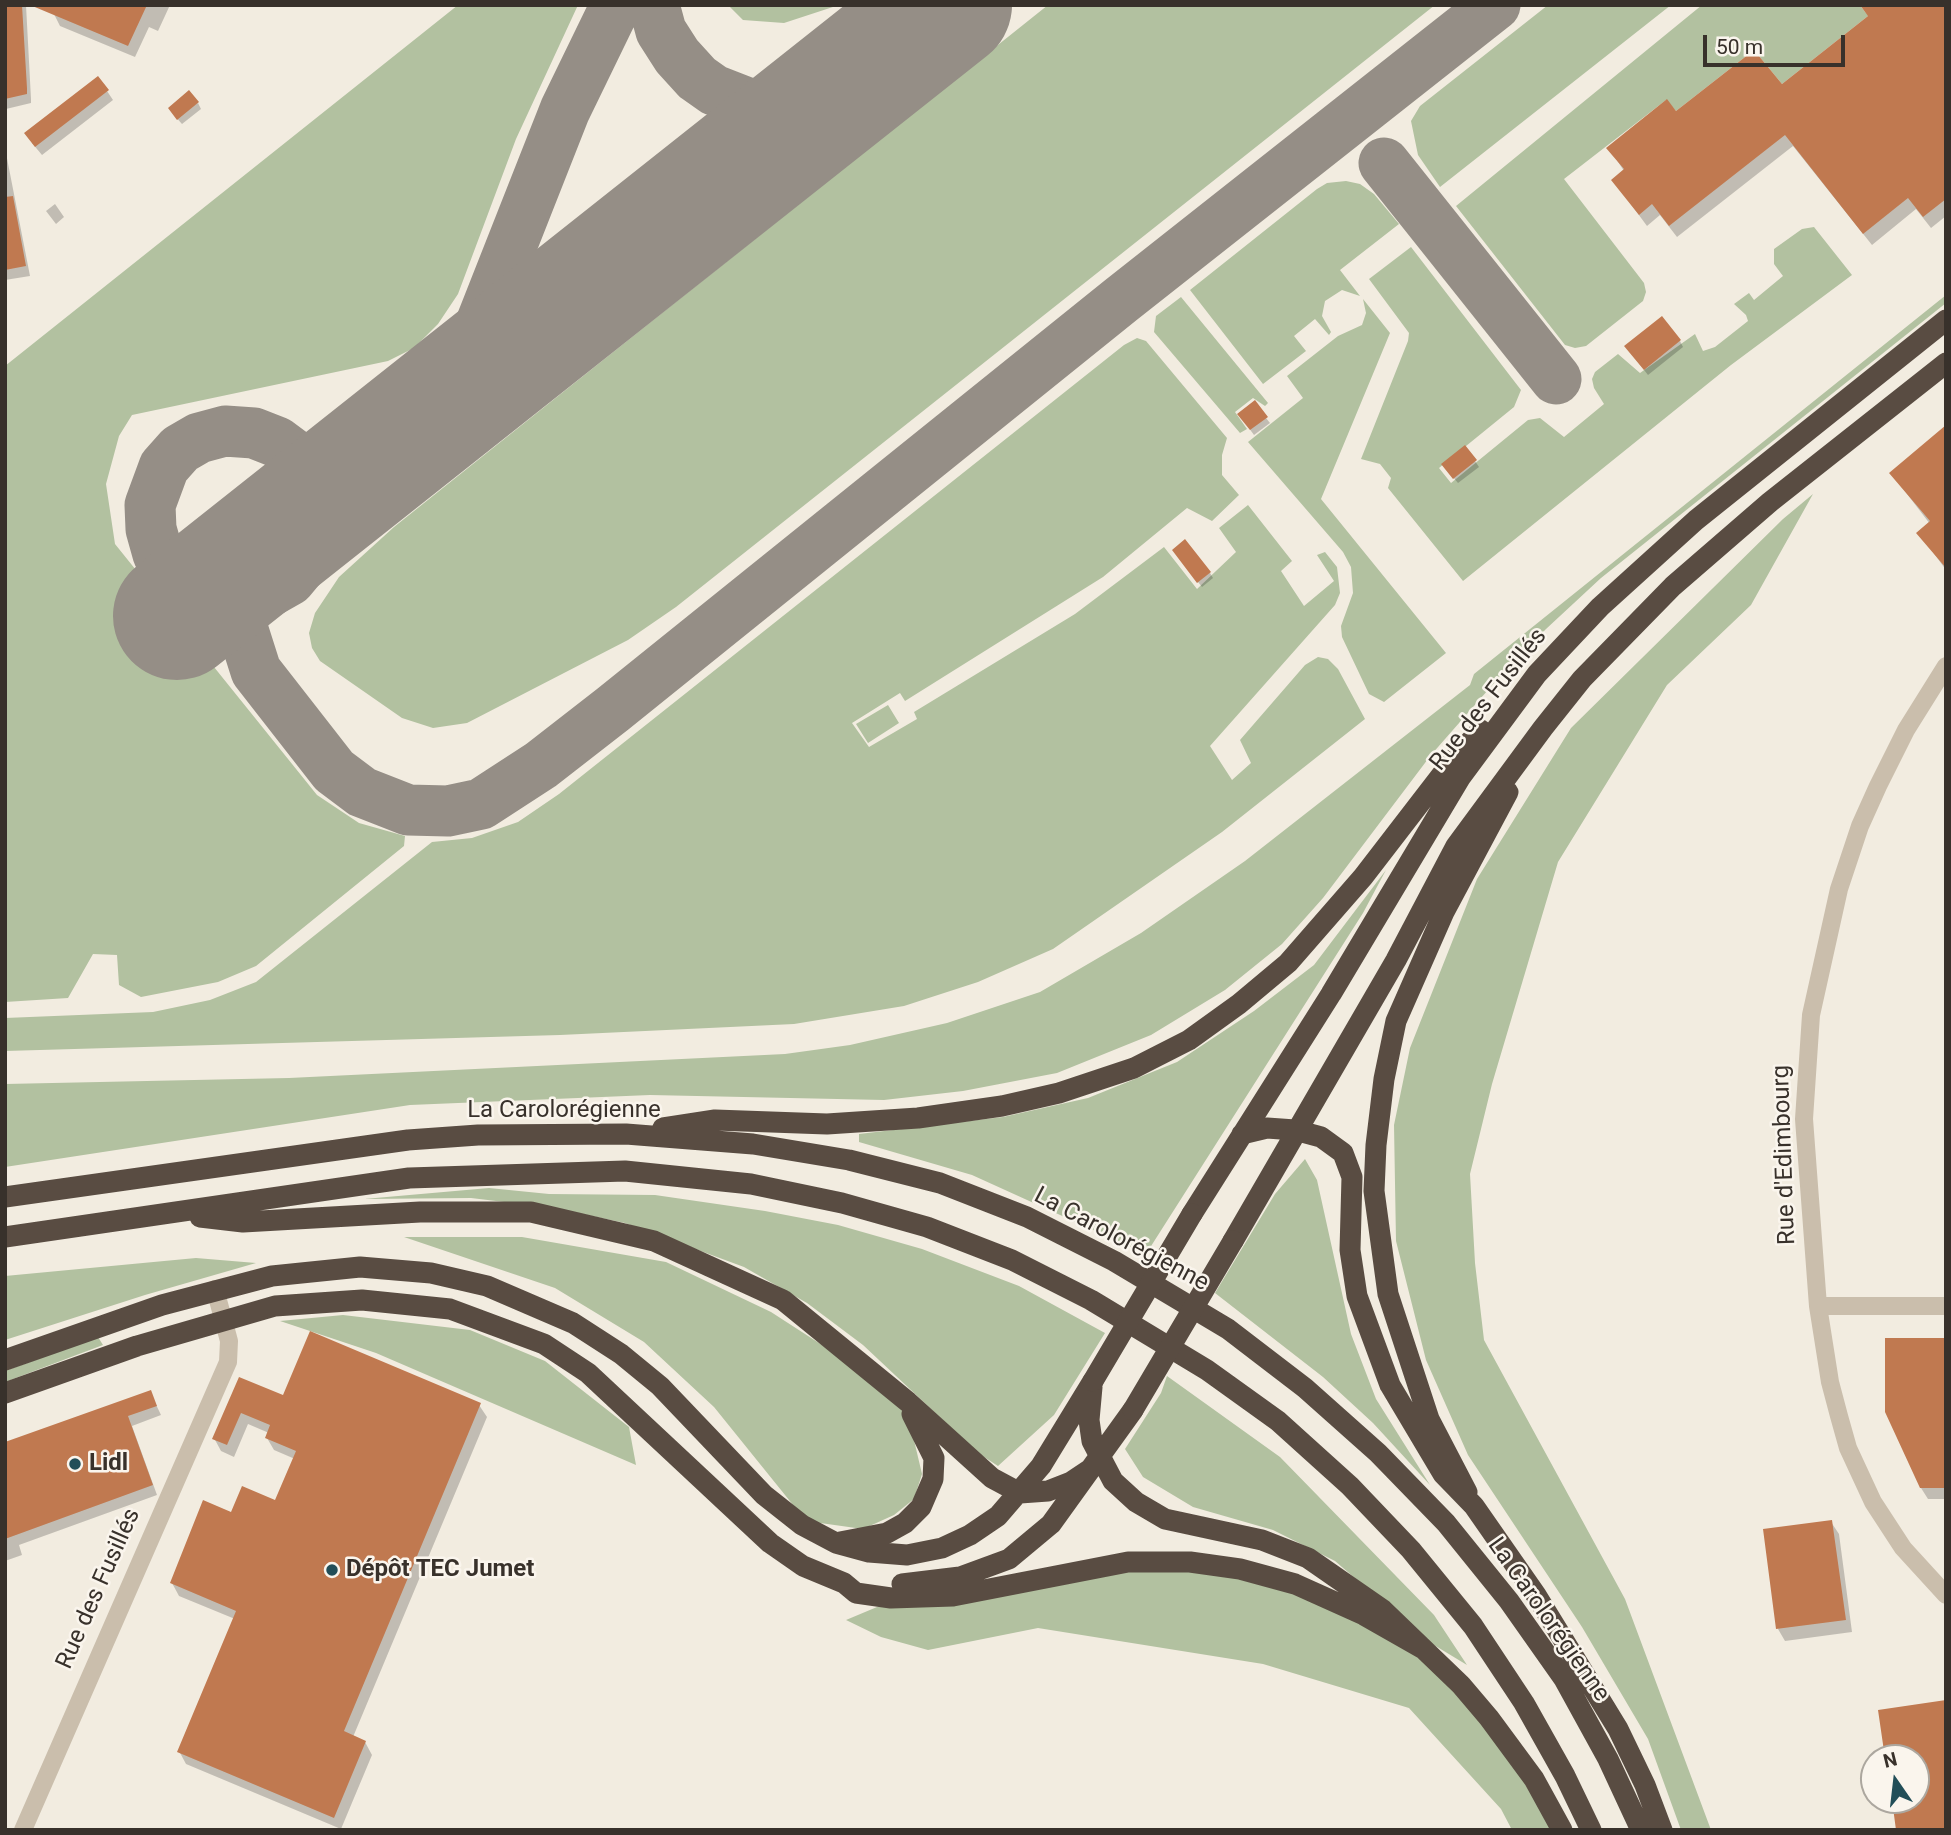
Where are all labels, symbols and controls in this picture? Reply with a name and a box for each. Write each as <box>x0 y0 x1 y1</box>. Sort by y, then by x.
scale bar <box>1706 21 1848 65</box>
text: 50 m <box>1716 35 1763 59</box>
street label: Rue des Fusillés <box>1425 623 1553 777</box>
street label: Rue d'Edimbourg <box>1767 1065 1803 1245</box>
street label: La Carolorégienne <box>467 1097 661 1125</box>
street label: La Carolorégienne <box>1029 1182 1213 1298</box>
place label: Lidl <box>89 1450 128 1478</box>
marker: Lidl <box>67 1456 83 1472</box>
street label: Rue des Fusillés <box>51 1504 147 1674</box>
street label: La Carolorégienne <box>1481 1532 1615 1708</box>
place label: Dépôt TEC Jumet <box>346 1556 534 1584</box>
marker: Dépôt TEC Jumet <box>324 1562 340 1578</box>
north arrow <box>1860 1744 1930 1814</box>
text: N <box>1881 1747 1900 1773</box>

